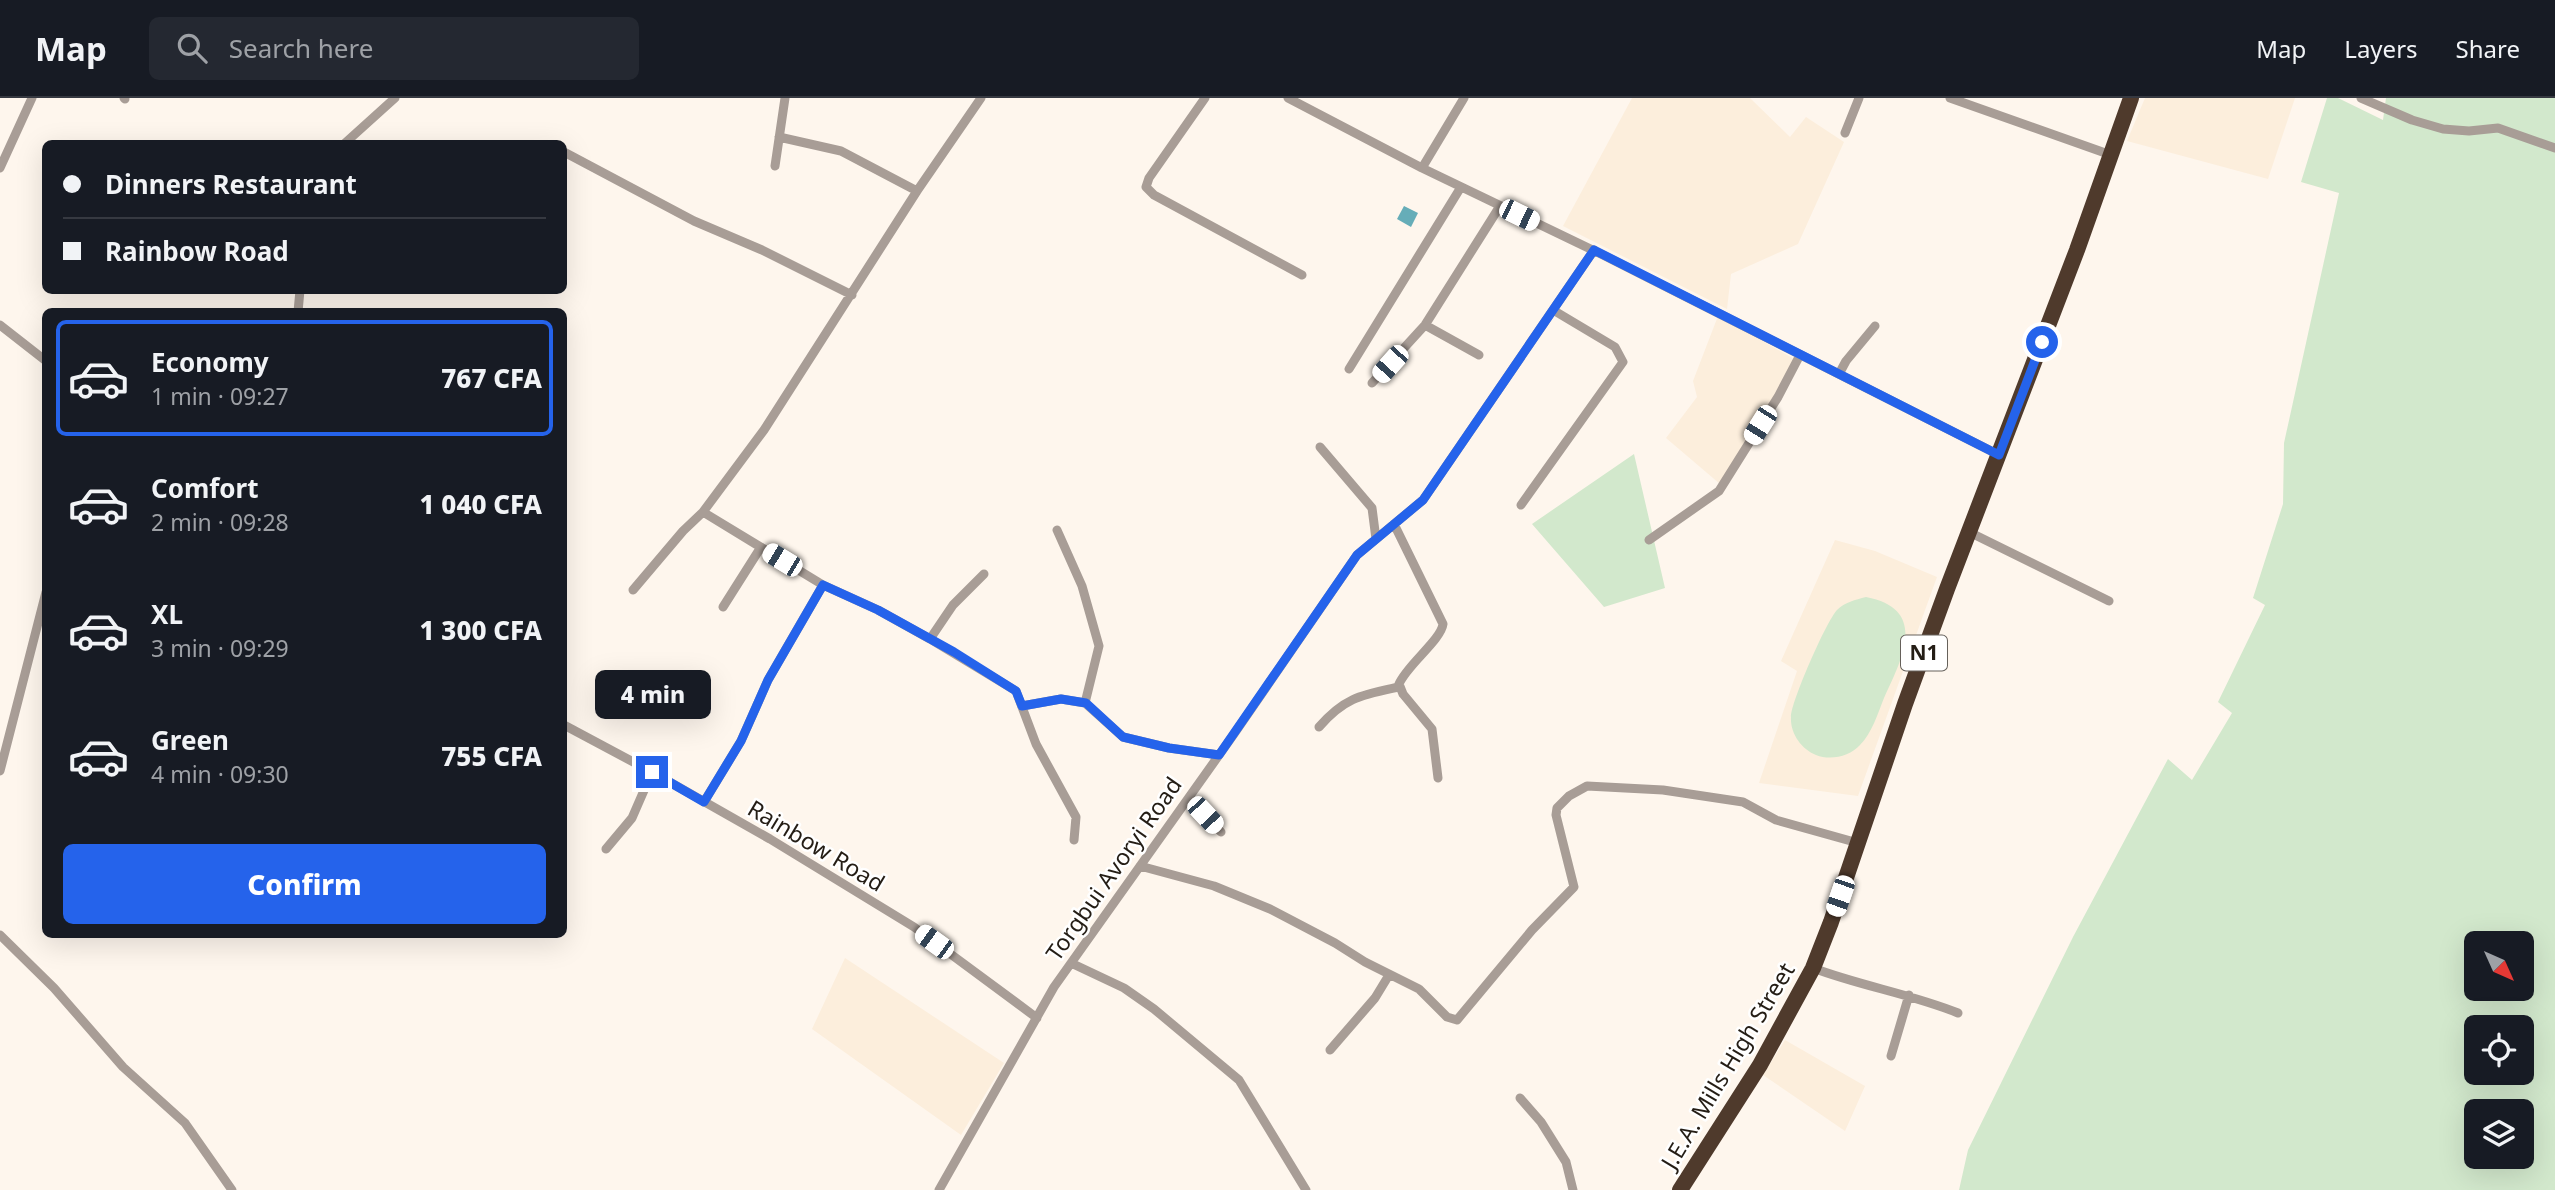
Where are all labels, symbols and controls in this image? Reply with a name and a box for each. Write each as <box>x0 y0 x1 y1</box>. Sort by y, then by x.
search box <box>149 17 639 80</box>
text: Map <box>35 26 107 71</box>
icon: search <box>173 29 211 67</box>
text: Search here <box>229 30 373 66</box>
text: Map <box>2256 32 2306 65</box>
text: Layers <box>2344 32 2418 65</box>
text: Share <box>2456 32 2520 65</box>
text: Dinners Restaurant <box>105 166 357 202</box>
car <box>1496 196 1543 234</box>
text: Rainbow Road <box>105 233 289 269</box>
route start <box>2026 326 2058 358</box>
car <box>1369 341 1412 387</box>
text: Economy <box>151 344 269 380</box>
icon: car <box>67 347 130 410</box>
text: 767 CFA <box>441 360 542 396</box>
text: 1 min · 09:27 <box>151 380 289 412</box>
car <box>1740 402 1781 448</box>
text: Comfort <box>151 470 259 506</box>
icon: car <box>67 473 130 536</box>
text: 1 040 CFA <box>420 486 542 522</box>
text: 2 min · 09:28 <box>151 506 289 538</box>
car <box>759 540 806 580</box>
text: XL <box>151 596 183 632</box>
icon: car <box>67 599 130 662</box>
text: 1 300 CFA <box>420 612 542 648</box>
text: 3 min · 09:29 <box>151 632 289 664</box>
road number: N1 <box>1901 636 1947 670</box>
callout: 4 min <box>594 670 710 720</box>
text: 4 min <box>621 678 685 710</box>
text: Green <box>151 722 229 758</box>
icon: car <box>67 725 130 788</box>
text: 755 CFA <box>441 738 542 774</box>
route end <box>636 756 668 788</box>
text: 4 min · 09:30 <box>151 758 289 790</box>
street label: Torgbui Avoryi Road <box>1038 770 1189 967</box>
street label: Rainbow Road <box>742 792 891 899</box>
car <box>1183 792 1228 838</box>
button: Confirm <box>63 844 546 924</box>
car <box>1824 873 1857 919</box>
car <box>911 921 958 963</box>
north arrow <box>2464 931 2534 1001</box>
map controls <box>2464 931 2534 1169</box>
street label: J.E.A. Mills High Street <box>1652 956 1801 1176</box>
button: locate <box>2464 1015 2534 1085</box>
button: layers <box>2464 1099 2534 1169</box>

